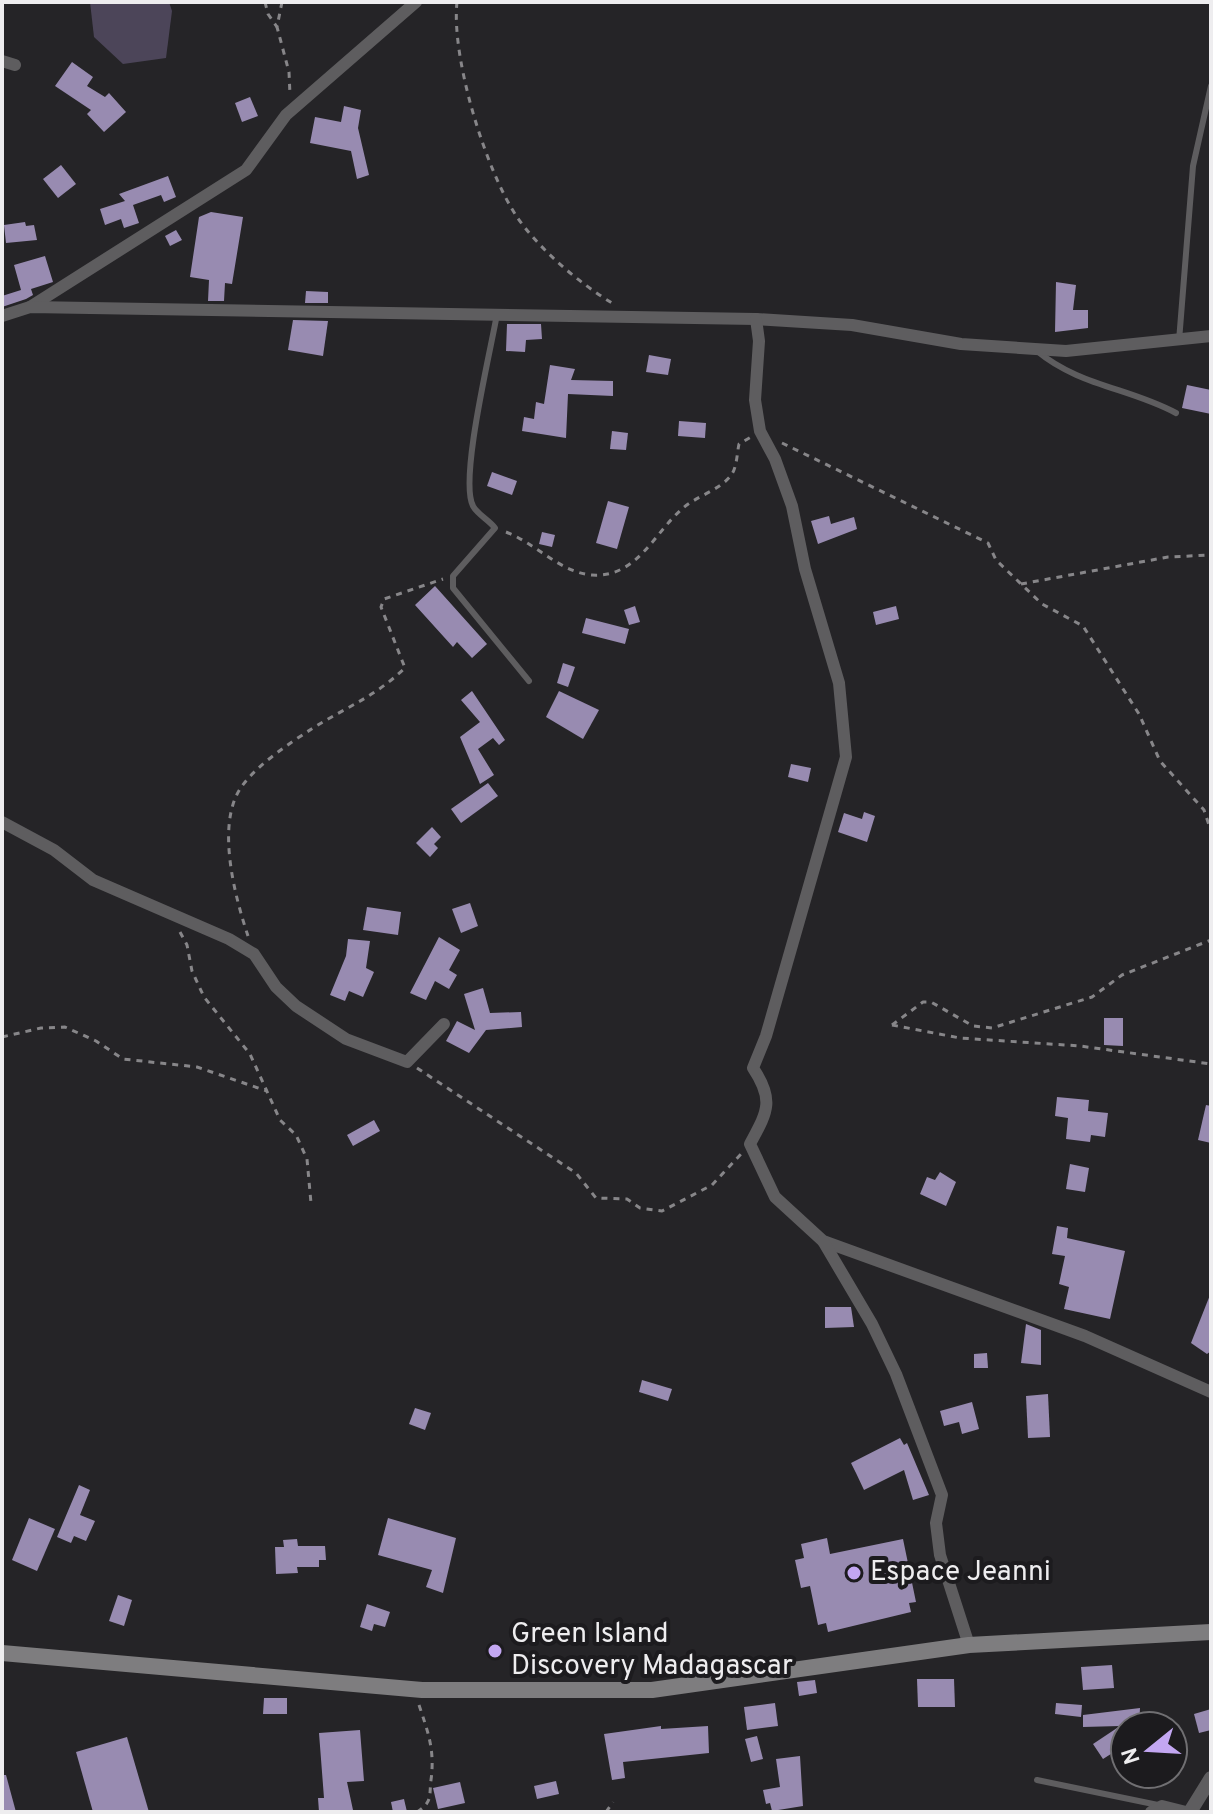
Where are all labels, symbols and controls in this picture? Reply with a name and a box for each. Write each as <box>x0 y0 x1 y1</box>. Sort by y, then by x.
place label: Espace Jeanni <box>870 1555 1051 1591</box>
marker: Espace Jeanni <box>845 1564 863 1582</box>
place label: Green Island Discovery Madagascar <box>511 1617 793 1685</box>
marker: Green Island Discovery Madagascar <box>486 1642 504 1660</box>
north arrow <box>1109 1710 1189 1790</box>
text: N <box>1117 1744 1148 1767</box>

